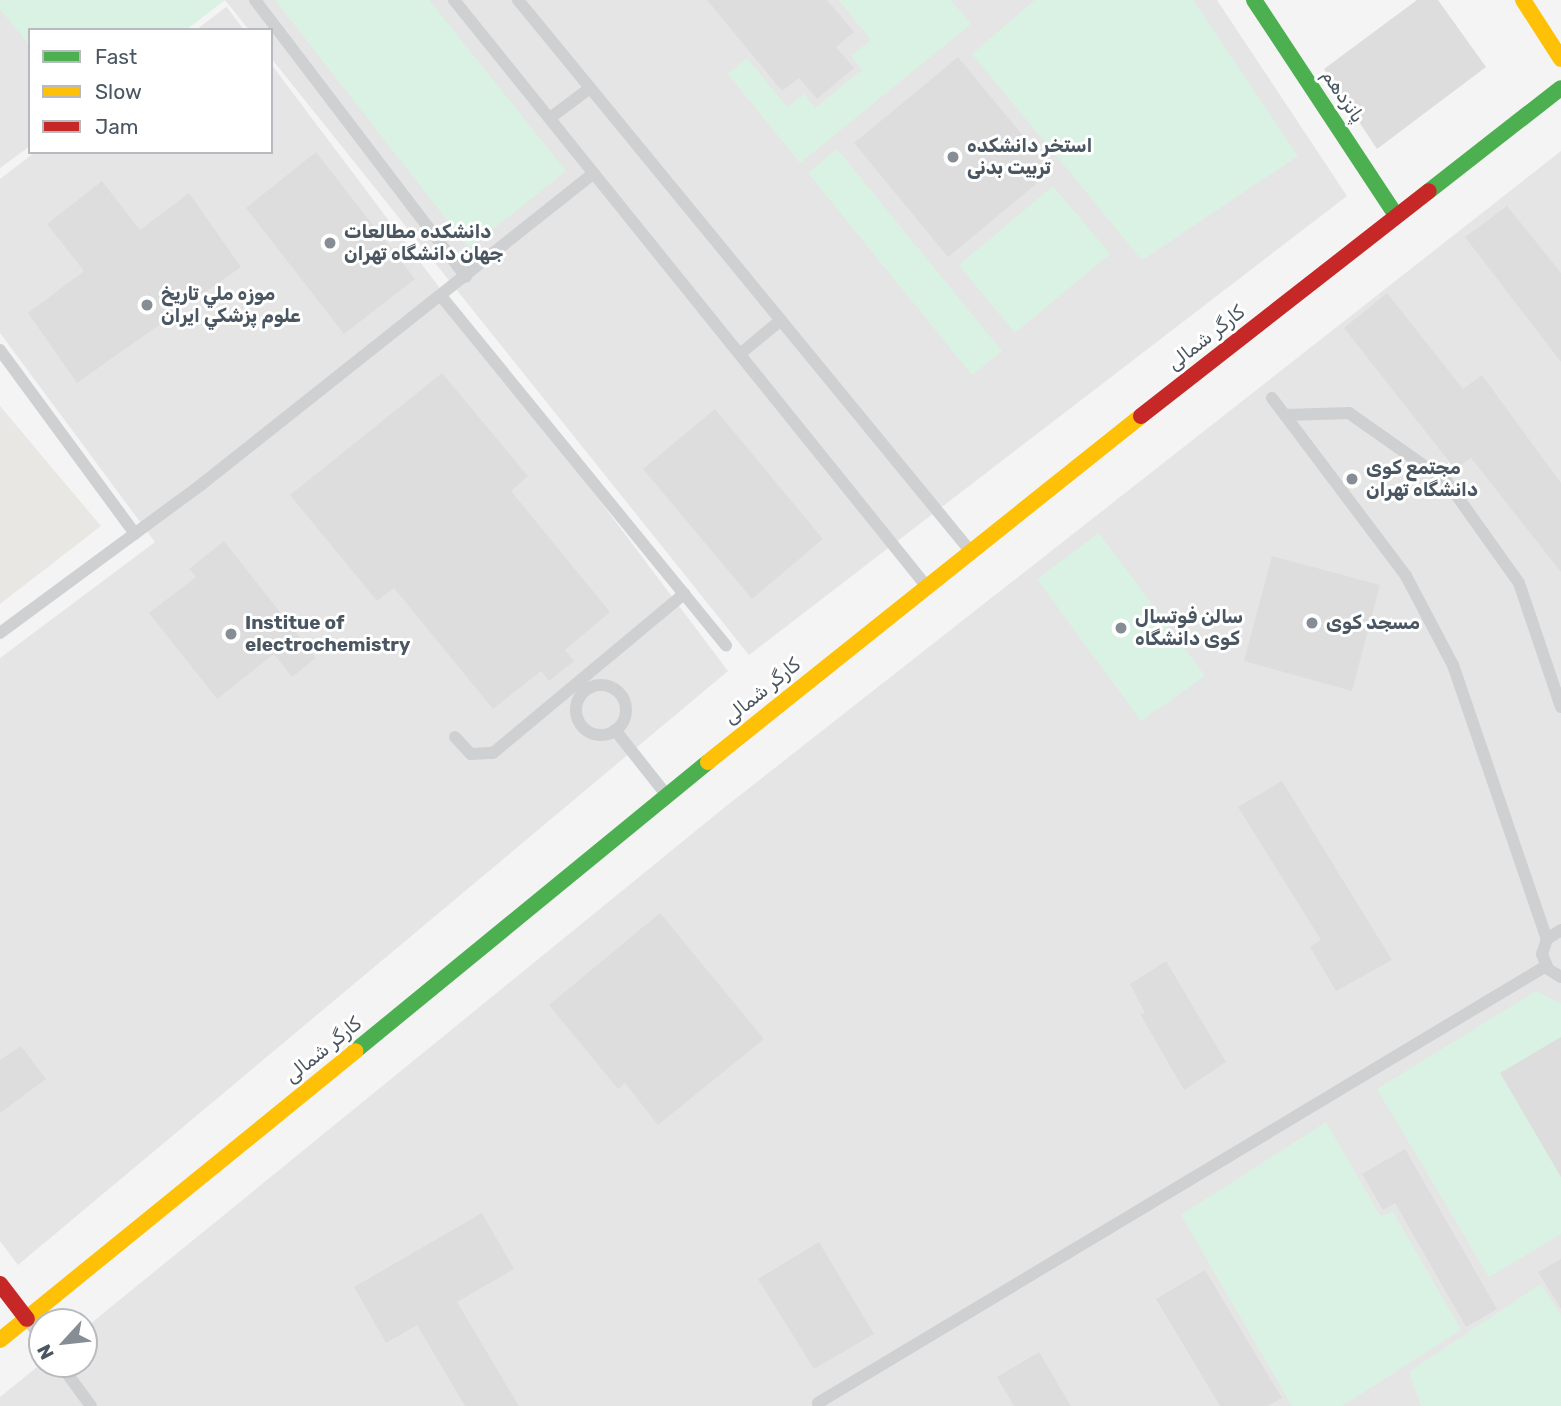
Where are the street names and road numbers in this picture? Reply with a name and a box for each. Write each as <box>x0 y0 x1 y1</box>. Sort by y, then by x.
street label: پانزدهم <box>1317 65 1369 127</box>
street label: کارگر شمالی <box>1163 301 1249 375</box>
street label: کارگر شمالی <box>719 653 805 729</box>
street label: کارگر شمالی <box>280 1012 366 1088</box>

